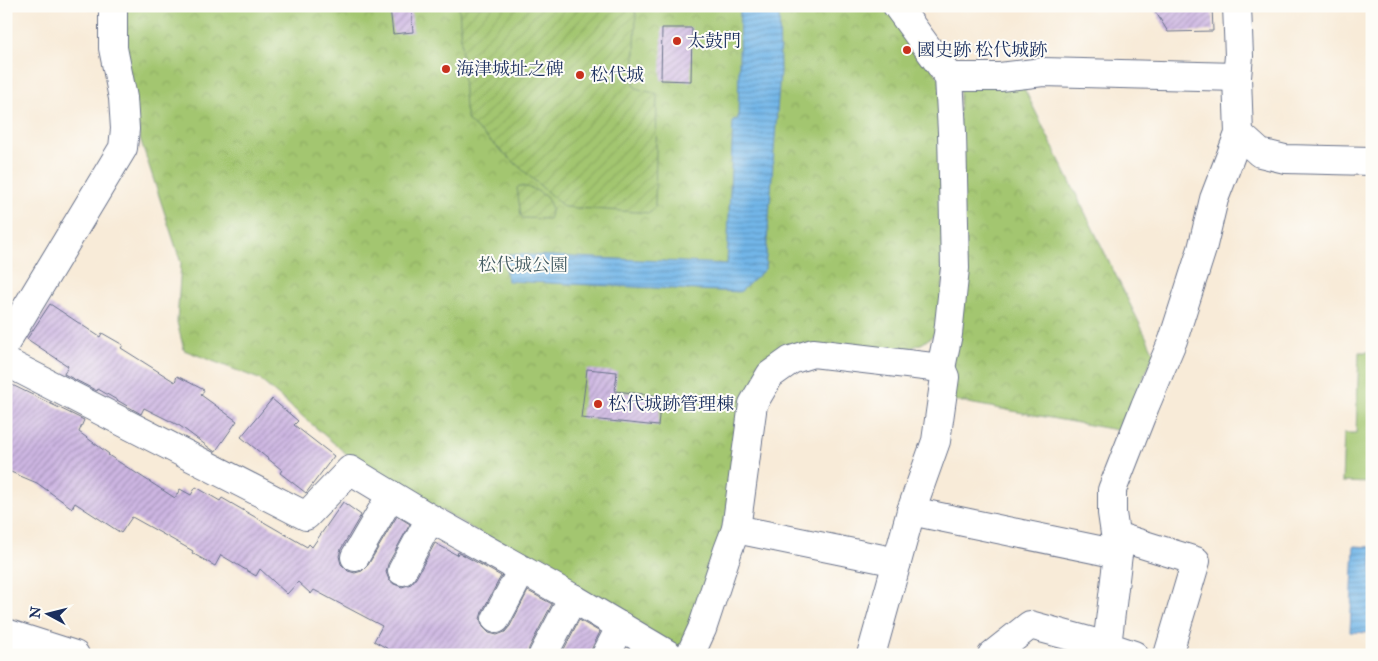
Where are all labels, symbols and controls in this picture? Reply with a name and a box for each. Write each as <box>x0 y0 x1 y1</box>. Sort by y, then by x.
place label: 太鼓門 <box>687 30 741 52</box>
marker: 太鼓門 <box>671 35 683 47</box>
place label: 國史跡 松代城跡 <box>917 39 1047 61</box>
marker: 國史跡 松代城跡 <box>901 44 913 56</box>
place label: 海津城址之碑 <box>456 58 564 80</box>
marker: 海津城址之碑 <box>440 63 452 75</box>
place label: 松代城 <box>590 64 644 86</box>
marker: 松代城 <box>574 69 586 81</box>
park label: 松代城公園 <box>478 254 568 276</box>
place label: 松代城跡管理棟 <box>608 393 734 415</box>
marker: 松代城跡管理棟 <box>592 398 604 410</box>
north arrow <box>22 588 72 638</box>
text: N <box>26 605 45 619</box>

